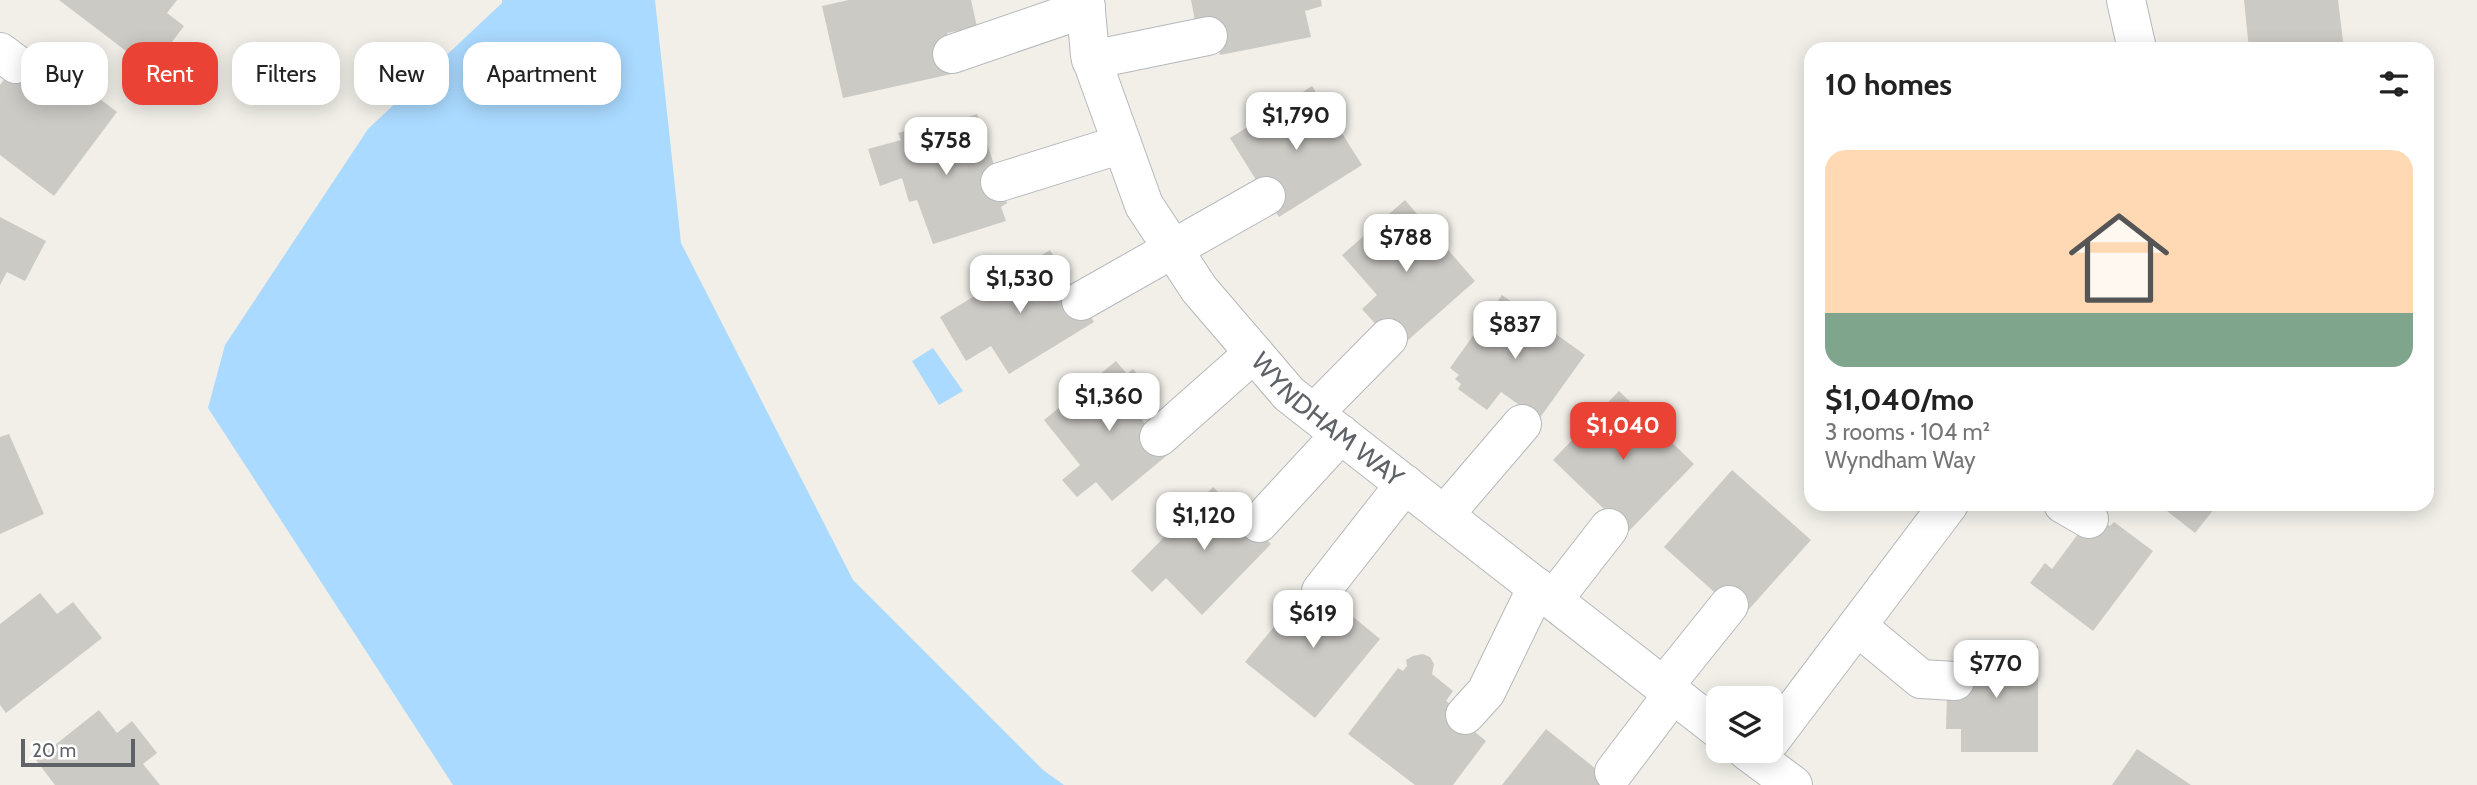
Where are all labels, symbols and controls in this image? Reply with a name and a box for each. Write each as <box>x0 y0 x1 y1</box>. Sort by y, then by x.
chip: Buy <box>21 42 108 105</box>
chip: Rent <box>122 42 218 105</box>
chip: Filters <box>232 42 340 105</box>
chip: New <box>354 42 449 105</box>
chip: Apartment <box>463 42 621 105</box>
icon: filters <box>2375 65 2413 103</box>
text: 10 homes <box>1825 66 1952 103</box>
pin: $1,790 <box>1239 92 1353 152</box>
text: $1,790 <box>1262 101 1330 129</box>
pin: $758 <box>905 118 987 177</box>
text: $758 <box>920 126 972 154</box>
icon: home <box>2056 195 2182 321</box>
pin: $788 <box>1365 215 1447 274</box>
text: $788 <box>1380 223 1432 251</box>
pin: $1,530 <box>963 256 1077 315</box>
text: $1,530 <box>986 264 1054 292</box>
pin: $837 <box>1474 302 1556 361</box>
text: $837 <box>1489 310 1541 338</box>
street label: WYNDHAM WAY <box>1245 346 1410 494</box>
pin: $1,360 <box>1052 374 1166 433</box>
text: $1,040/mo <box>1825 381 1974 418</box>
text: $1,360 <box>1075 382 1143 410</box>
pin: $1,040 <box>1566 402 1680 462</box>
text: $1,040 <box>1586 411 1660 439</box>
text: 3 rooms · 104 m² <box>1825 418 1990 446</box>
text: Wyndham Way <box>1825 446 1976 474</box>
pin: $1,120 <box>1147 492 1261 552</box>
text: $1,120 <box>1172 501 1236 529</box>
pin: $619 <box>1272 590 1354 650</box>
text: $619 <box>1289 599 1337 627</box>
pin: $770 <box>1955 640 2037 700</box>
text: $770 <box>1970 649 2022 677</box>
map controls <box>1706 686 1783 763</box>
button: layers <box>1706 686 1783 763</box>
scale bar <box>21 736 135 768</box>
text: 20 m <box>32 739 76 762</box>

